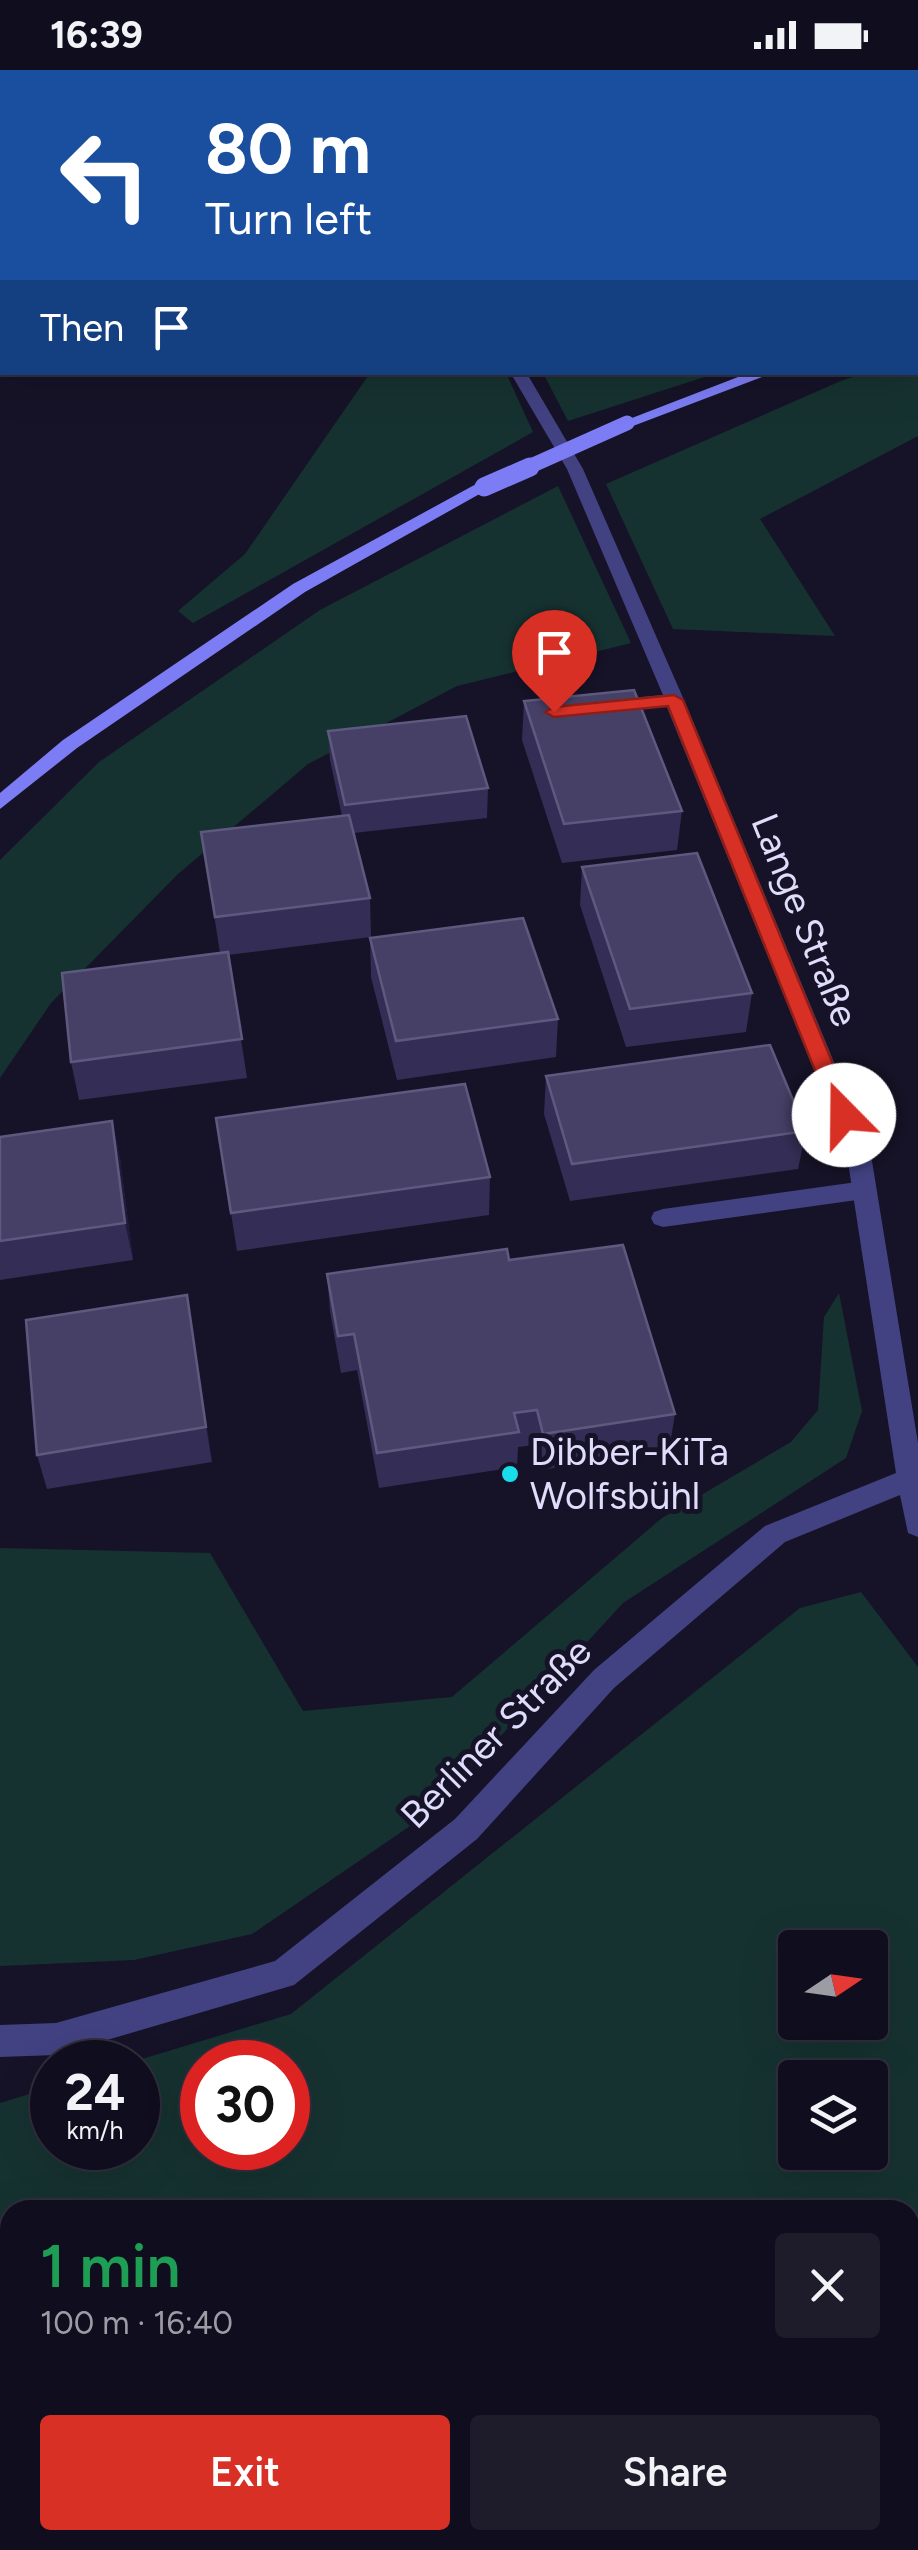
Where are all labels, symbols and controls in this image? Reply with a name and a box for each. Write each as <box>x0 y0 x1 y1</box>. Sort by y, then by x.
text: 16:39 <box>50 12 143 58</box>
text: 80 m <box>205 106 371 191</box>
icon: left <box>40 110 170 240</box>
text: Turn left <box>205 191 372 245</box>
icon: arrive <box>144 300 199 355</box>
text: Then <box>40 305 124 351</box>
pin <box>512 610 597 713</box>
icon: arrive <box>527 625 582 680</box>
street label: Lange Straße <box>742 807 868 1033</box>
position arrow <box>792 1063 896 1167</box>
place label: Dibber-KiTa Wolfsbühl <box>530 1429 729 1519</box>
marker: Dibber-KiTa Wolfsbühl <box>499 1463 521 1485</box>
street label: Berliner Straße <box>391 1628 601 1838</box>
north arrow <box>778 1930 888 2040</box>
map controls <box>778 1930 888 2170</box>
speed limit sign: 30 <box>180 2040 310 2170</box>
button: layers <box>778 2060 888 2170</box>
text: 24 <box>65 2062 125 2123</box>
text: km/h <box>66 2115 124 2145</box>
text: 1 min <box>40 2230 180 2302</box>
button: close <box>775 2233 880 2338</box>
text: 100 m · 16:40 <box>40 2304 233 2342</box>
button: Exit <box>40 2415 450 2530</box>
button: Share <box>470 2415 880 2530</box>

